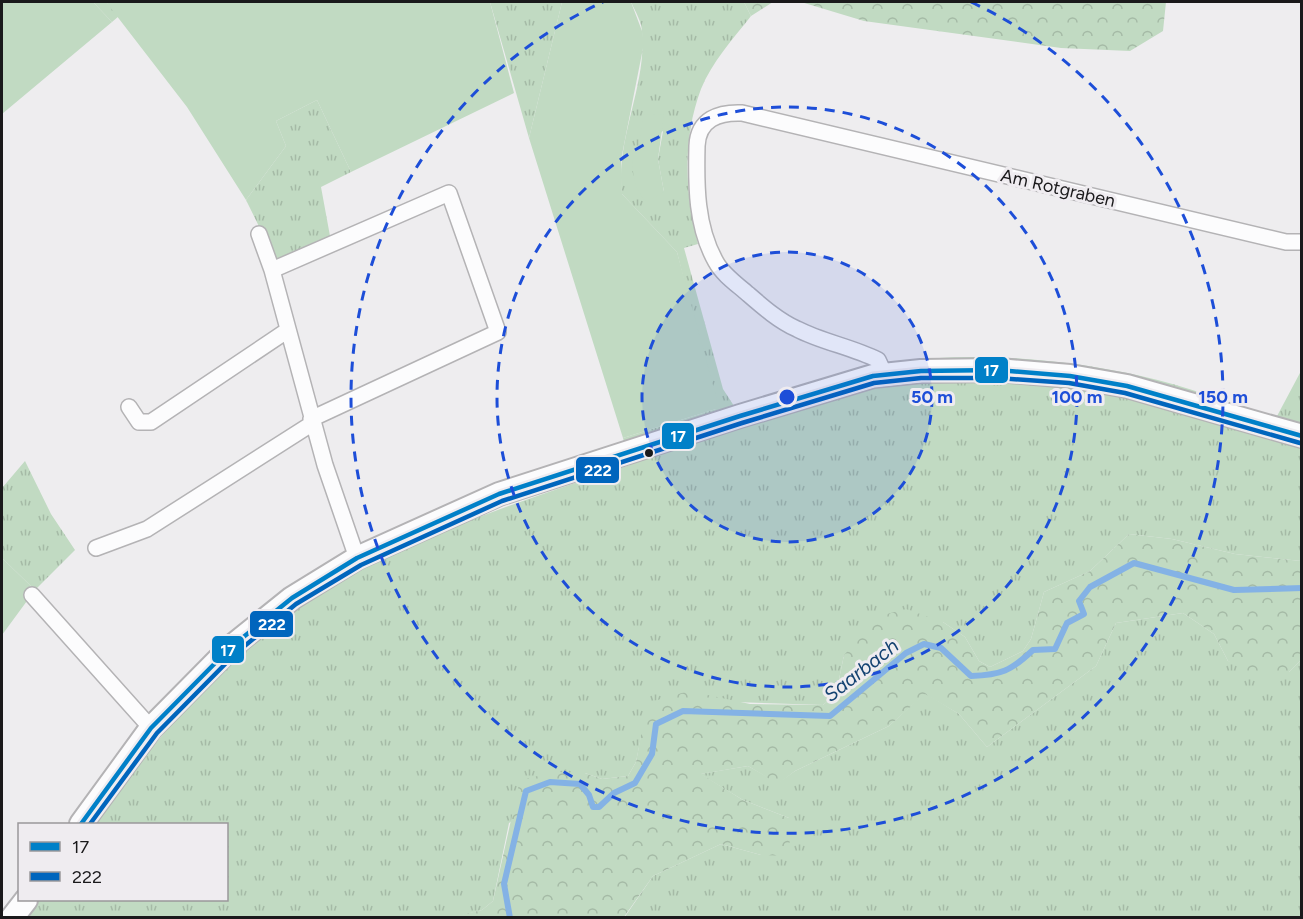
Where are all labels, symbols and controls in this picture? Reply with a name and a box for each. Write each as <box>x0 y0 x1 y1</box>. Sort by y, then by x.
street label: Am Rotgraben <box>999 164 1117 212</box>
line badge: 17 <box>974 356 1009 384</box>
text: 17 <box>983 361 999 380</box>
text: 50 m <box>911 386 953 408</box>
text: 100 m <box>1052 386 1102 408</box>
text: 150 m <box>1198 386 1248 408</box>
centre of rings <box>777 387 797 407</box>
line badge: 17 <box>661 422 695 450</box>
text: 17 <box>670 427 686 446</box>
unlabelled marker <box>643 447 655 459</box>
line badge: 222 <box>575 456 620 484</box>
text: 222 <box>584 461 612 480</box>
line badge: 222 <box>249 610 294 638</box>
text: 222 <box>258 615 286 634</box>
water label: Saarbach <box>819 633 903 707</box>
line badge: 17 <box>211 635 245 664</box>
text: 17 <box>220 641 236 660</box>
legend <box>18 823 228 901</box>
text: 17 <box>72 836 89 858</box>
text: 222 <box>72 866 102 888</box>

